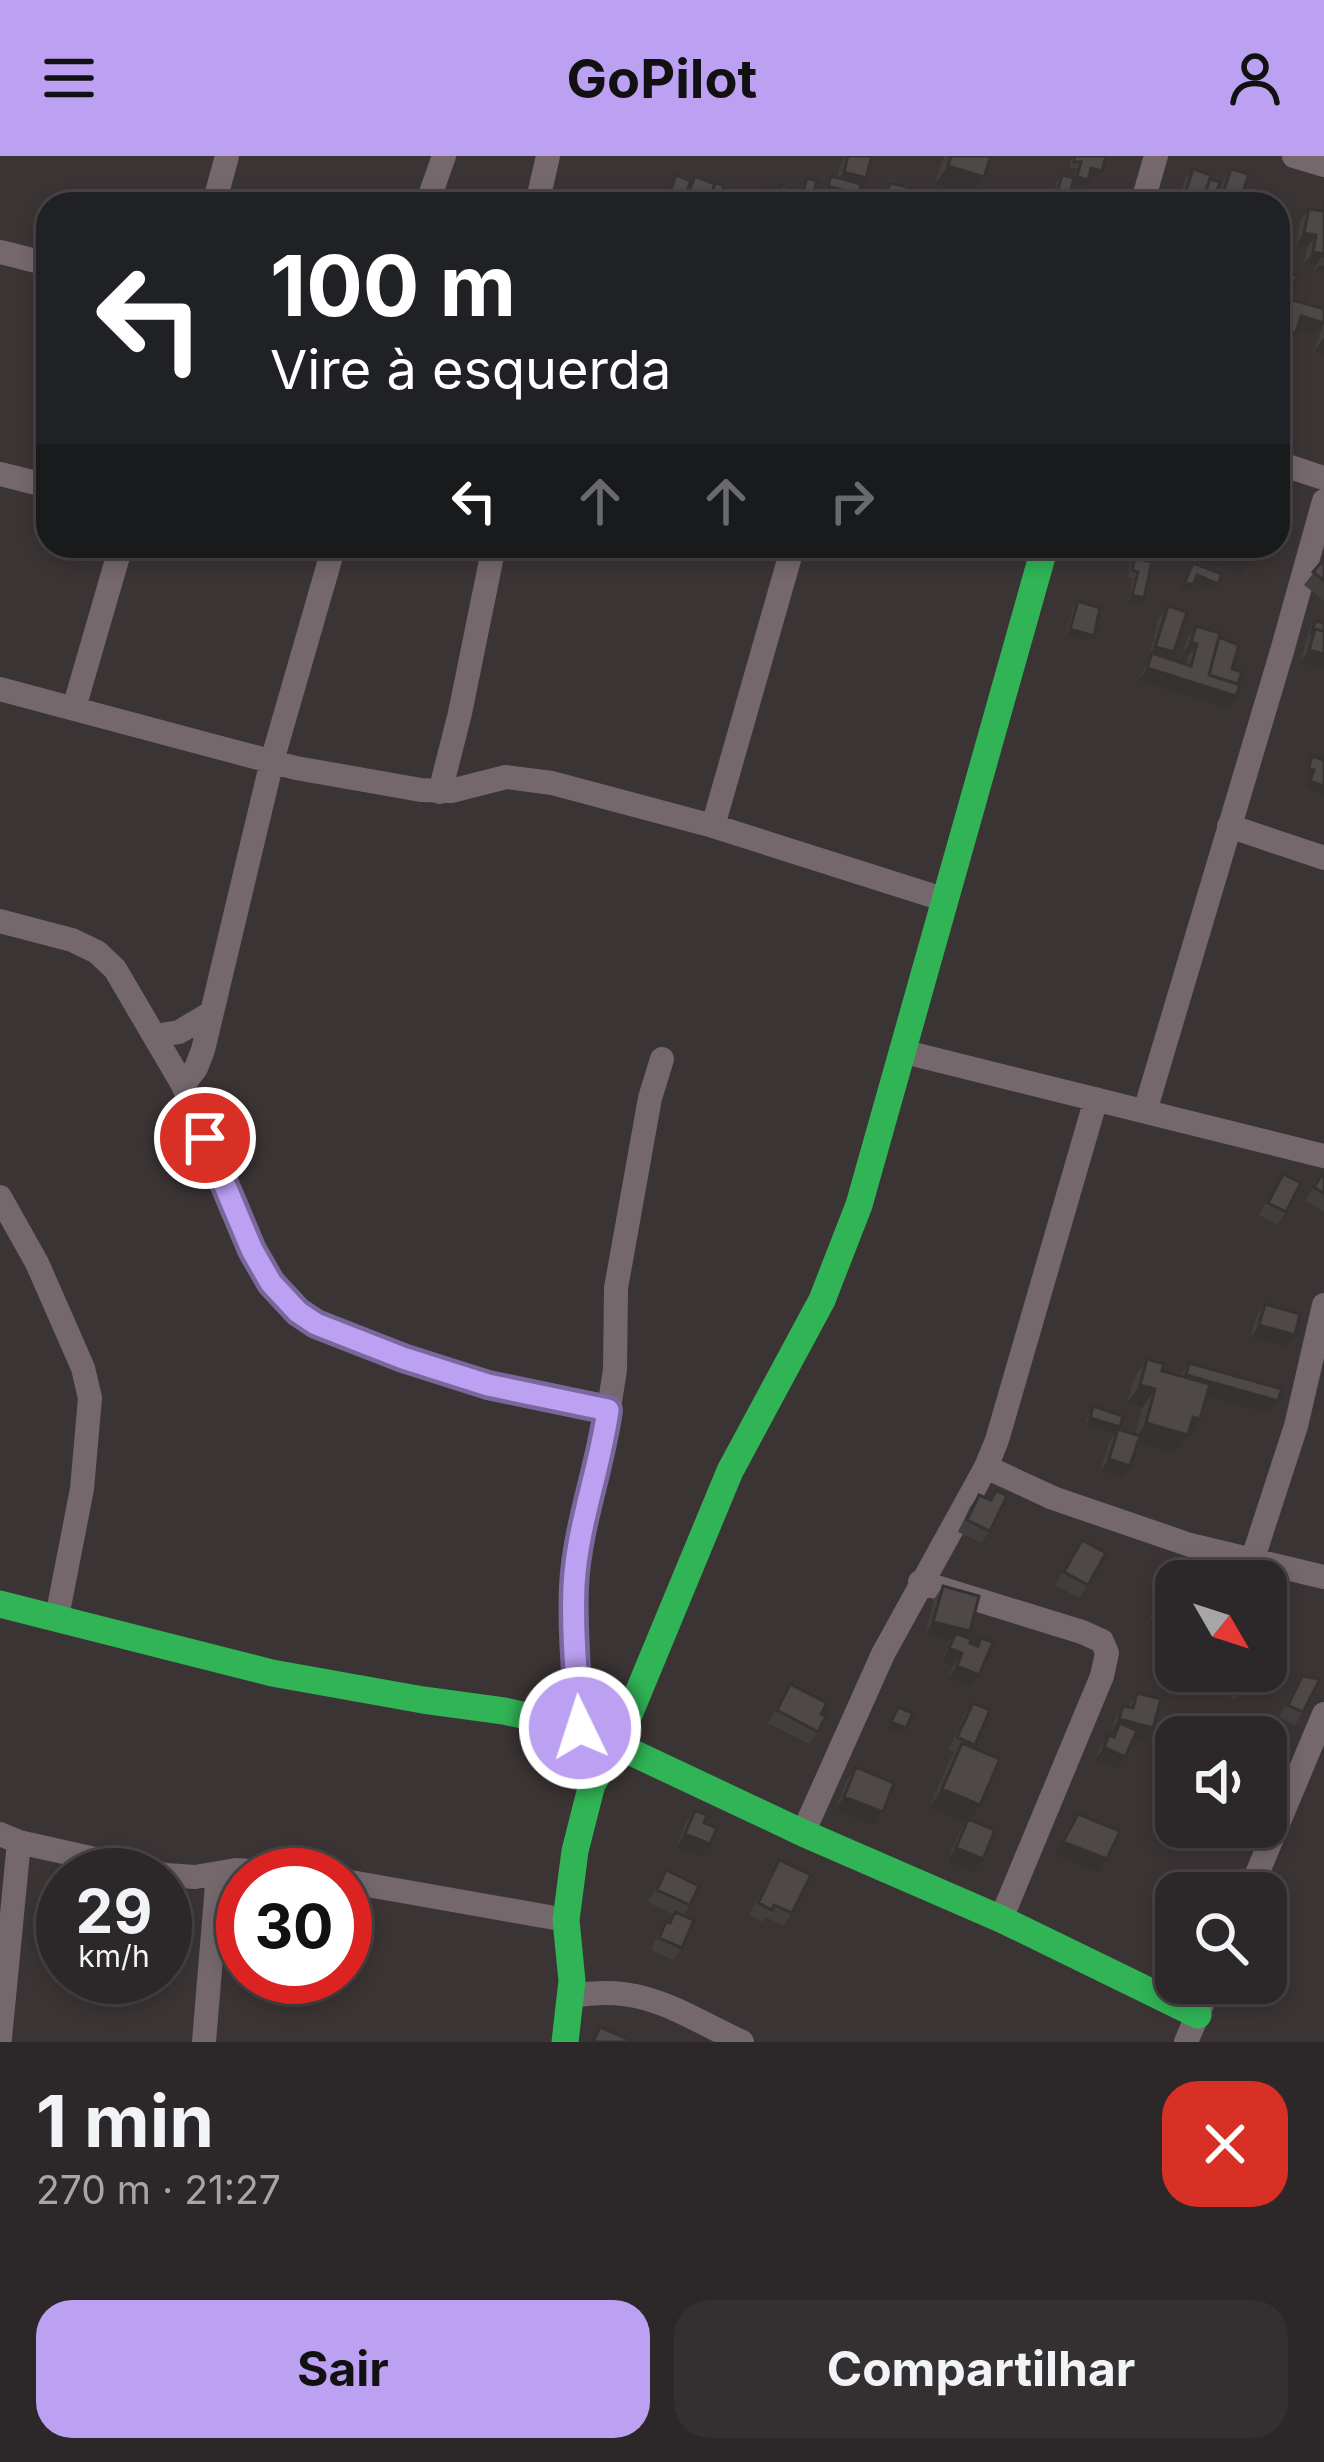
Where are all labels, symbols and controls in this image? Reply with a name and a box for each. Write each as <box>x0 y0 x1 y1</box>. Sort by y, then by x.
icon: menu <box>36 45 102 111</box>
icon: person <box>1222 45 1288 111</box>
text: GoPilot <box>567 46 757 111</box>
text: 100 m <box>270 235 516 336</box>
icon: left <box>72 240 228 396</box>
text: Vire à esquerda <box>270 337 671 402</box>
icon: left <box>441 468 507 534</box>
icon: ahead <box>567 468 633 534</box>
icon: ahead <box>693 468 759 534</box>
icon: right <box>819 468 885 534</box>
pin <box>154 1087 256 1189</box>
icon: arrive <box>172 1105 238 1171</box>
north arrow <box>1155 1560 1287 1692</box>
map controls <box>1155 1560 1287 2004</box>
position arrow <box>517 1665 643 1791</box>
button: sound <box>1155 1716 1287 1848</box>
speed limit sign: 30 <box>216 1848 372 2004</box>
button: search <box>1155 1872 1287 2004</box>
text: 29 <box>76 1875 152 1947</box>
text: km/h <box>78 1938 150 1974</box>
text: 1 min <box>36 2077 214 2164</box>
button: close <box>1162 2081 1288 2207</box>
text: 270 m · 21:27 <box>36 2166 281 2213</box>
button: Sair <box>36 2300 650 2438</box>
button: Compartilhar <box>674 2300 1288 2438</box>

